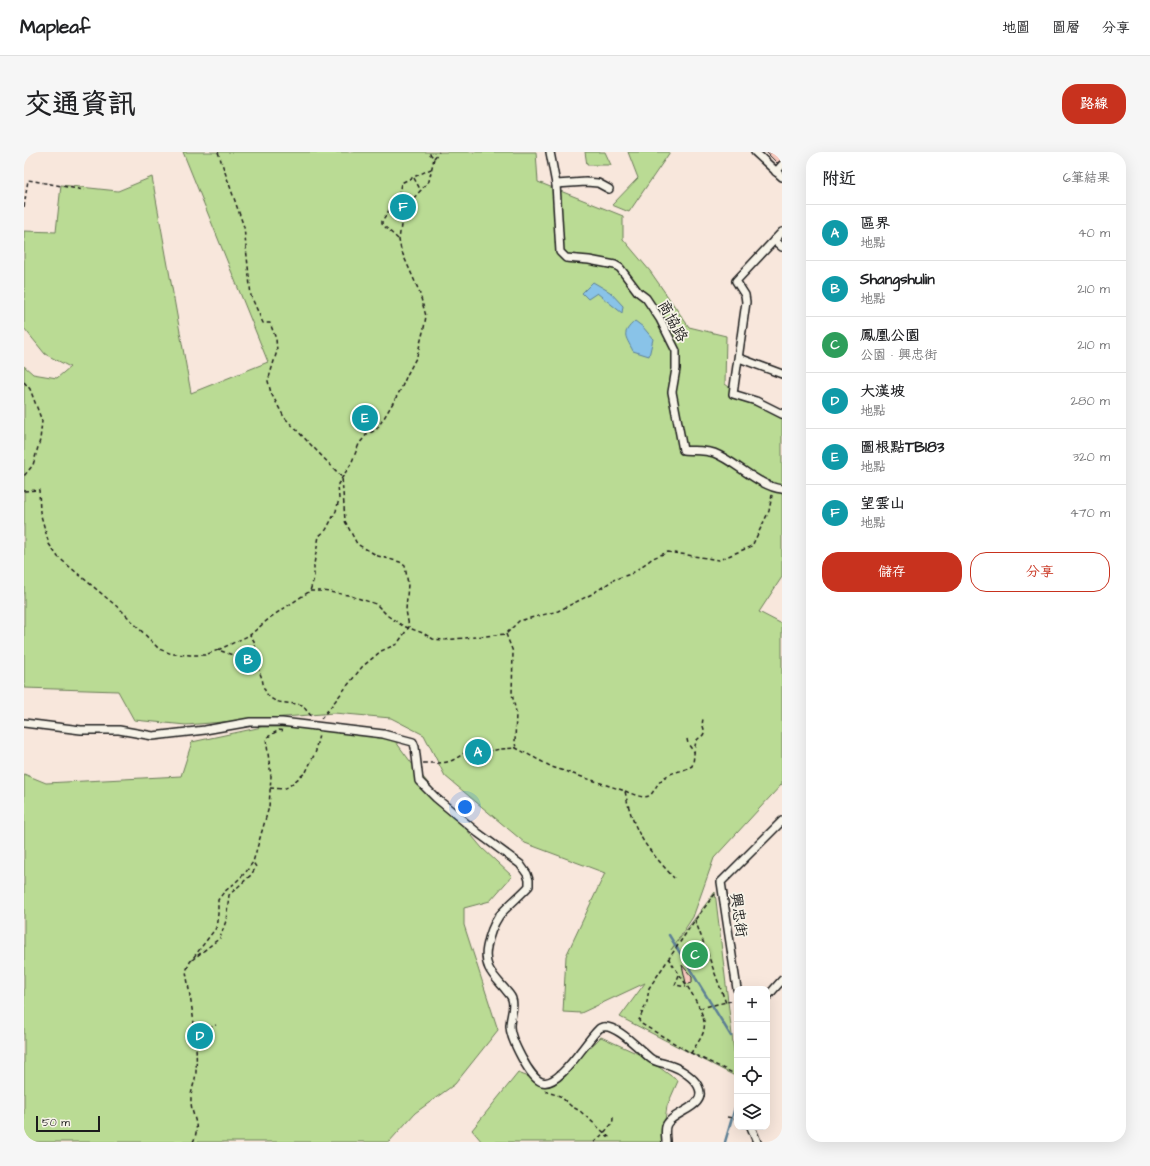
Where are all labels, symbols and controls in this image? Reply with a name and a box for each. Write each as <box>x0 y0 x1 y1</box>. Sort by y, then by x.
text: Mapleaf <box>20 14 90 41</box>
text: 地圖 <box>1002 18 1030 38</box>
text: 圖層 <box>1052 18 1080 38</box>
text: 分享 <box>1102 18 1130 38</box>
button: 路線 <box>1062 84 1126 124</box>
text: 交通資訊 <box>24 85 136 124</box>
text: 附近 <box>822 167 856 191</box>
text: 6筆結果 <box>1063 169 1110 187</box>
pin: F <box>390 192 416 222</box>
text: 區界 <box>860 213 890 234</box>
text: A <box>831 224 839 242</box>
text: 40 m <box>1078 224 1110 242</box>
text: 地點 <box>860 234 886 252</box>
text: Shangshulin <box>860 269 935 290</box>
text: B <box>830 280 840 298</box>
text: 210 m <box>1077 280 1110 298</box>
text: 地點 <box>860 290 886 308</box>
street label: 商協路 <box>652 296 693 346</box>
text: 鳳凰公園 <box>860 325 920 346</box>
text: C <box>830 336 840 354</box>
text: 210 m <box>1077 336 1110 354</box>
text: 公園 · 興忠街 <box>860 346 937 364</box>
text: 大漢坡 <box>860 381 905 402</box>
text: D <box>831 392 839 410</box>
text: 280 m <box>1071 392 1110 410</box>
text: 地點 <box>860 402 886 420</box>
pin: E <box>352 403 378 433</box>
text: 圖根點TB183 <box>860 437 944 458</box>
text: E <box>831 448 839 466</box>
text: 320 m <box>1072 448 1110 466</box>
text: 地點 <box>860 458 886 476</box>
text: 望雲山 <box>860 493 905 514</box>
text: F <box>830 504 840 522</box>
text: 470 m <box>1070 504 1110 522</box>
text: 地點 <box>860 514 886 532</box>
button: 儲存 <box>822 552 962 592</box>
button: 分享 <box>970 552 1110 592</box>
pin: B <box>235 645 261 675</box>
pin: A <box>465 737 491 767</box>
your location <box>455 797 475 817</box>
street label: 興忠街 <box>725 891 752 939</box>
pin: C <box>682 940 708 970</box>
map controls <box>734 986 770 1130</box>
button: + <box>734 986 770 1022</box>
pin: D <box>187 1021 213 1051</box>
button: − <box>734 1022 770 1058</box>
button: locate <box>734 1058 770 1094</box>
button: layers <box>734 1094 770 1130</box>
scale bar <box>36 1114 100 1133</box>
text: 50 m <box>42 1115 70 1130</box>

